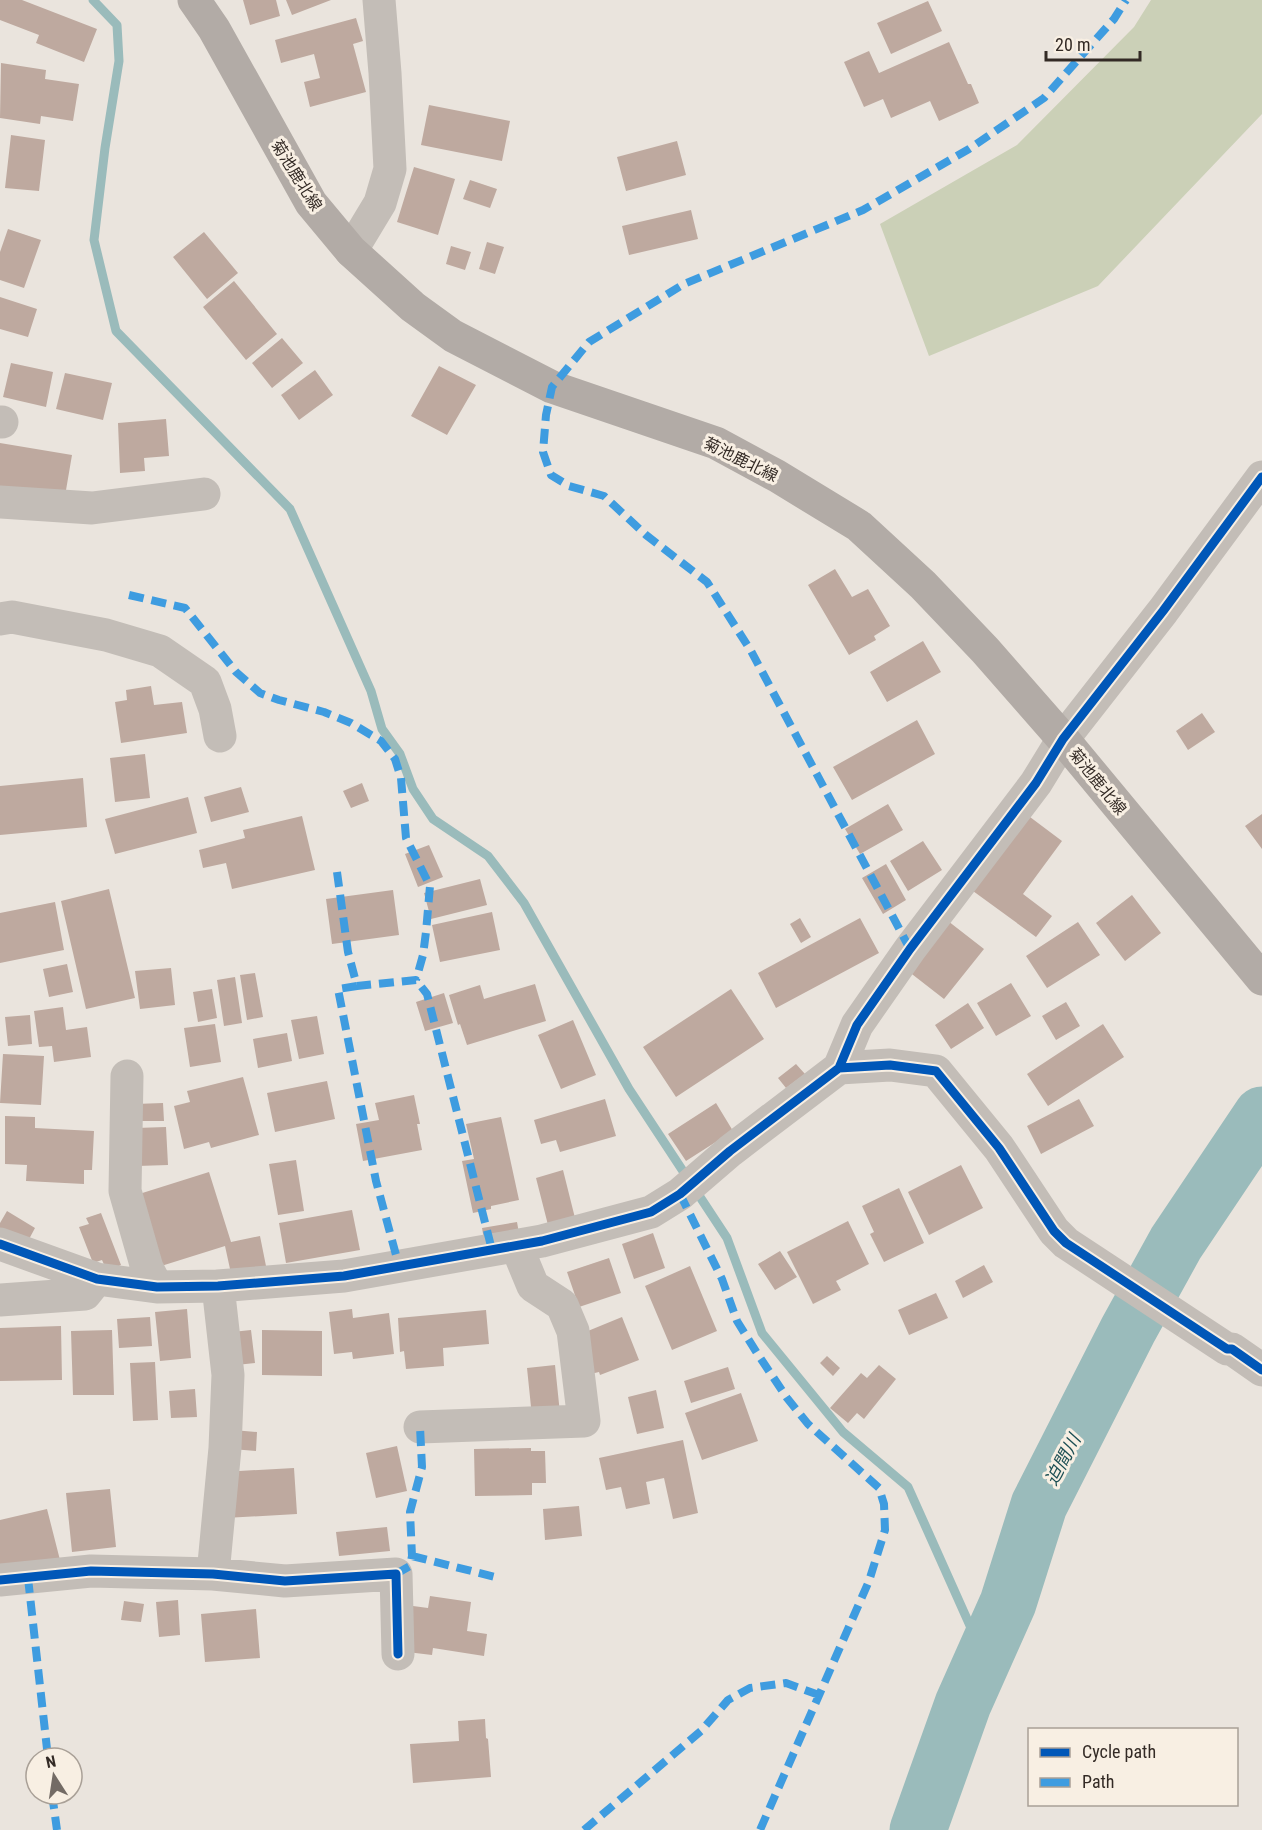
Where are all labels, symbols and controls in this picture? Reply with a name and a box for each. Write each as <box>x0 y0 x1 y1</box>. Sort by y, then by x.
scale bar <box>1046 24 1140 62</box>
text: 20 m <box>1055 34 1090 55</box>
street label: 菊池鹿北線 <box>267 136 326 214</box>
street label: 菊池鹿北線 <box>701 433 781 486</box>
street label: 菊池鹿北線 <box>1065 744 1130 818</box>
water label: 迫間川 <box>1041 1429 1085 1489</box>
legend <box>1028 1728 1238 1806</box>
text: Cycle path <box>1082 1741 1156 1762</box>
north arrow <box>24 1746 84 1806</box>
text: N <box>44 1752 58 1772</box>
text: Path <box>1082 1771 1115 1792</box>

